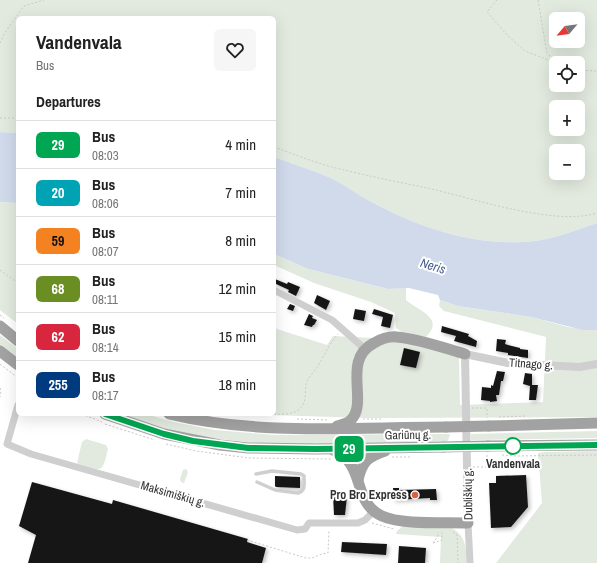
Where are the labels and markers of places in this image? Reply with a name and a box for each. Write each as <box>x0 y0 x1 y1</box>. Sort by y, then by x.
marker: Vandenvala <box>504 437 522 455</box>
place label: Vandenvala <box>486 456 541 472</box>
place label: Pro Bro Express <box>330 487 408 503</box>
marker: Pro Bro Express <box>410 490 420 500</box>

